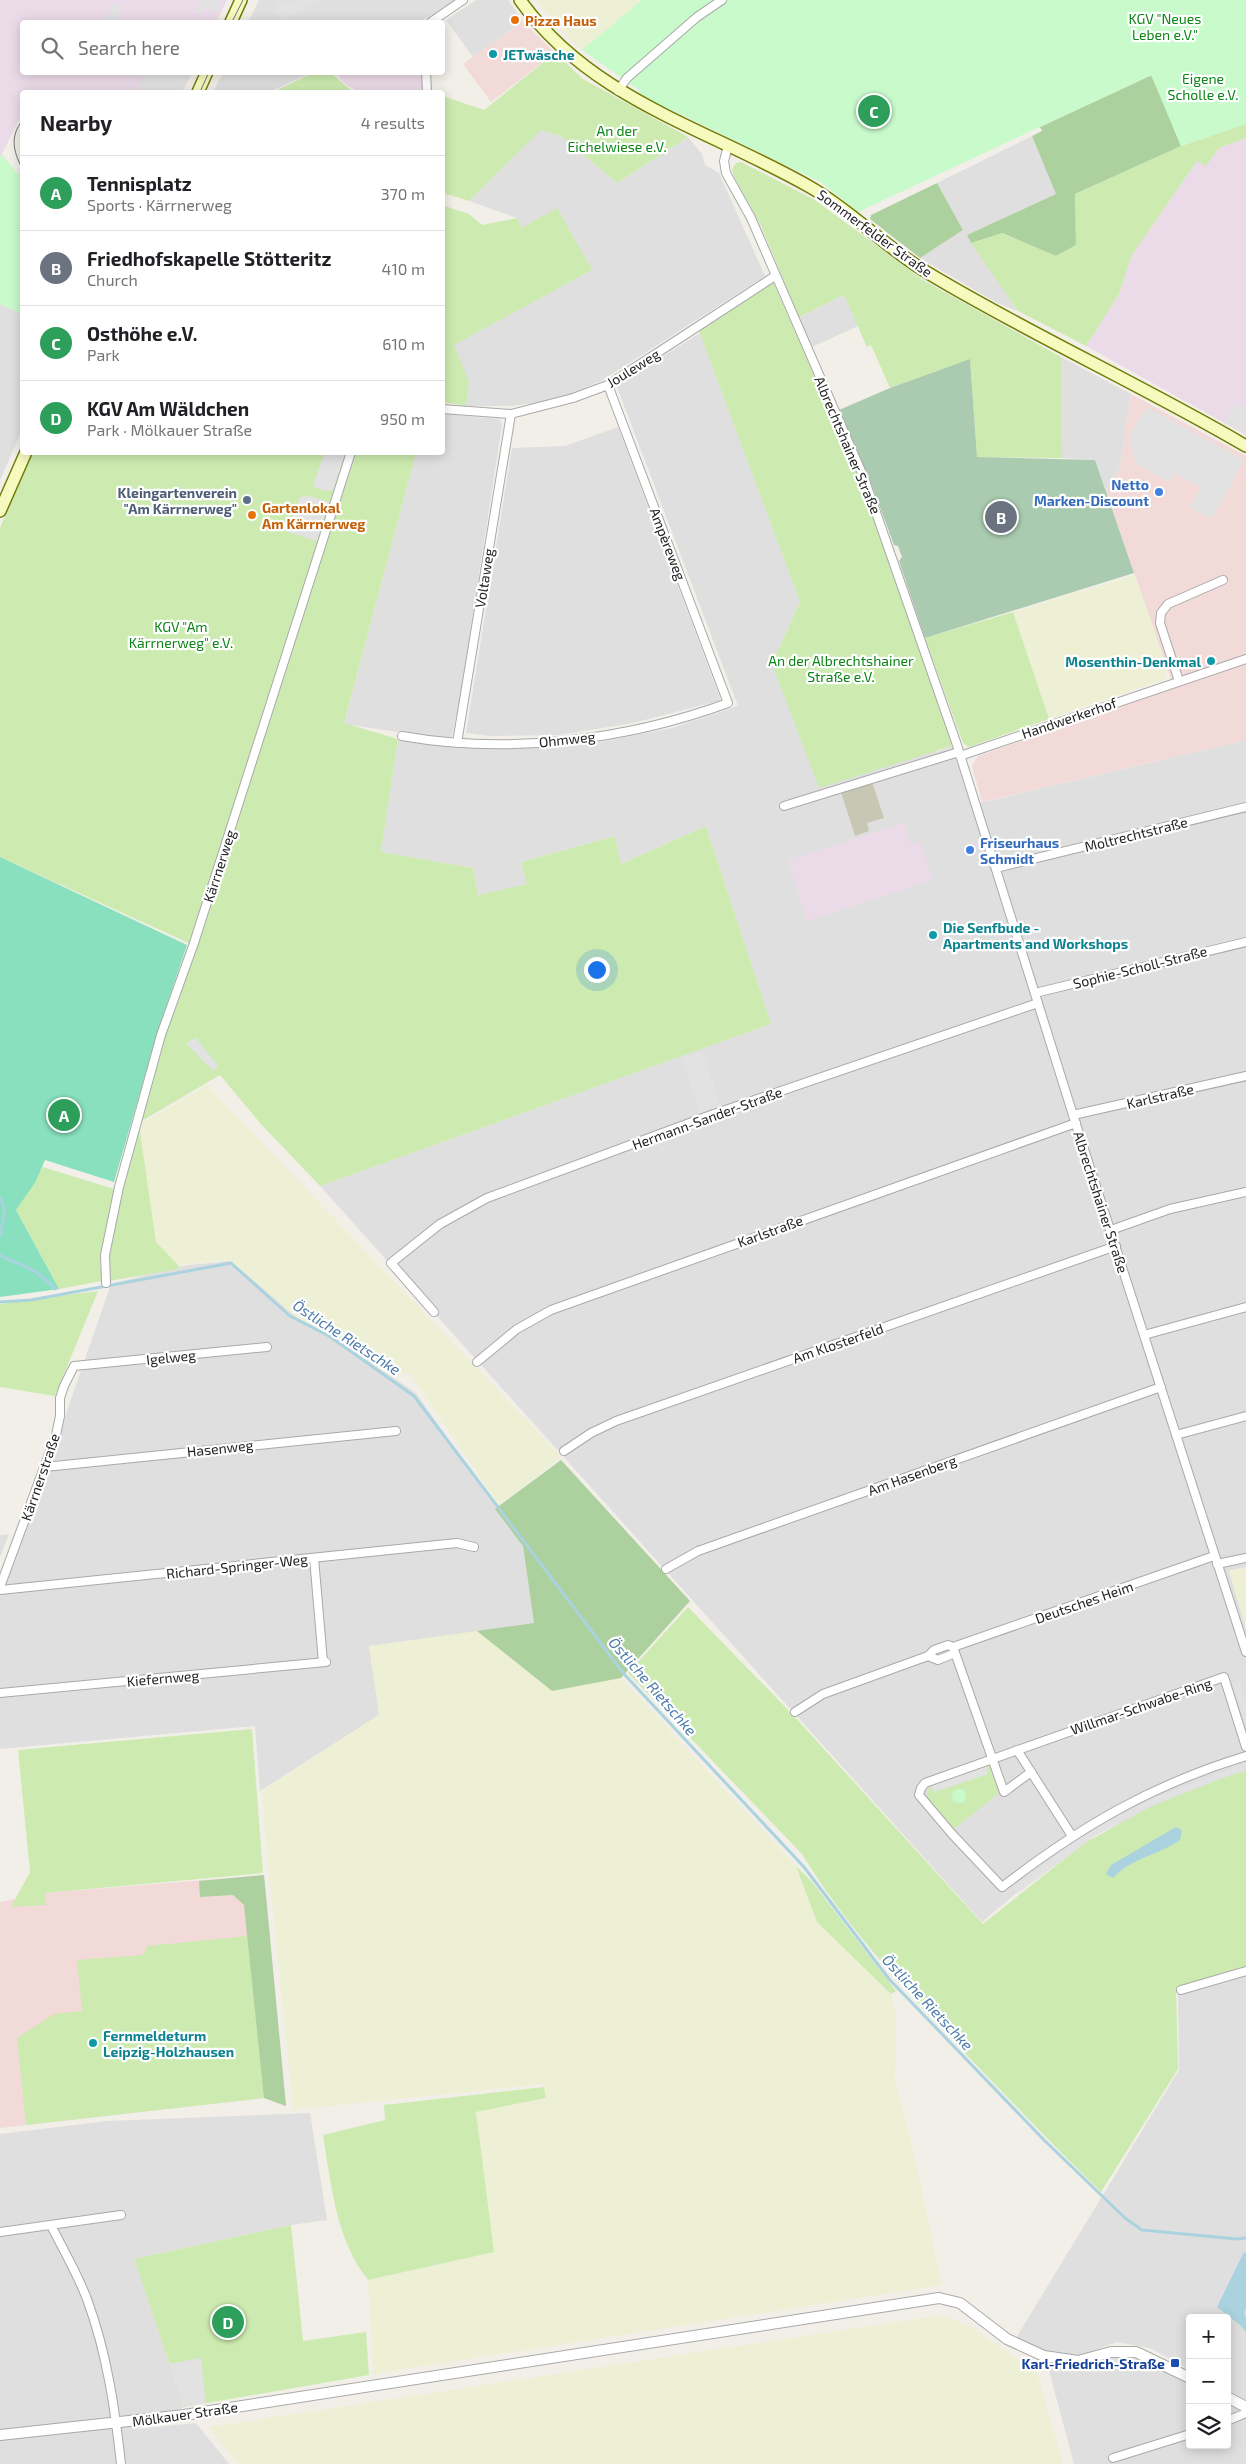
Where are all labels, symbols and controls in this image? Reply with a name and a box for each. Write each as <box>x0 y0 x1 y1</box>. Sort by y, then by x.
park label: KGV "Neues Leben e.V." <box>1129 10 1201 43</box>
place label: Pizza Haus <box>525 12 597 29</box>
marker: Pizza Haus <box>509 14 521 26</box>
search box <box>20 20 445 75</box>
icon: search <box>38 34 66 62</box>
text: Search here <box>78 36 180 59</box>
place label: JETwäsche <box>503 46 575 63</box>
marker: JETwäsche <box>487 48 499 60</box>
park label: Eigene Scholle e.V. <box>1168 70 1238 103</box>
pin: C <box>858 92 890 130</box>
text: Nearby <box>40 110 112 135</box>
text: 4 results <box>361 113 425 132</box>
park label: An der Eichelwiese e.V. <box>567 122 667 155</box>
text: Tennisplatz <box>87 172 192 195</box>
text: A <box>51 184 61 203</box>
text: 370 m <box>381 184 425 203</box>
street label: Sommerfelder Straße <box>814 186 936 280</box>
text: Sports · Kärrnerweg <box>87 195 232 214</box>
text: Friedhofskapelle Stötteritz <box>87 247 331 270</box>
text: B <box>51 259 61 278</box>
text: 410 m <box>382 259 425 278</box>
text: Church <box>87 270 138 289</box>
text: Osthöhe e.V. <box>87 322 197 345</box>
text: C <box>51 334 61 353</box>
text: 610 m <box>382 334 425 353</box>
text: Park <box>87 345 120 364</box>
street label: Jouleweg <box>603 345 663 391</box>
street label: Albrechtshainer Straße <box>811 374 885 516</box>
text: KGV Am Wäldchen <box>87 397 249 420</box>
text: D <box>51 409 61 428</box>
text: 950 m <box>380 409 425 428</box>
text: Park · Mölkauer Straße <box>87 420 252 439</box>
place label: Netto Marken-Discount <box>1034 476 1149 509</box>
place label: Kleingartenverein "Am Kärrnerweg" <box>118 484 237 517</box>
marker: Netto Marken-Discount <box>1153 486 1165 498</box>
marker: Kleingartenverein "Am Kärrnerweg" <box>241 494 253 506</box>
pin: B <box>985 498 1017 536</box>
place label: Gartenlokal Am Kärrnerweg <box>262 499 365 532</box>
street label: Ampèreweg <box>646 505 690 583</box>
marker: Gartenlokal Am Kärrnerweg <box>246 509 258 521</box>
street label: Voltaweg <box>471 547 497 609</box>
park label: KGV "Am Kärrnerweg" e.V. <box>129 618 233 651</box>
park label: An der Albrechtshainer Straße e.V. <box>768 652 914 685</box>
place label: Mosenthin-Denkmal <box>1065 653 1201 670</box>
marker: Mosenthin-Denkmal <box>1205 655 1217 667</box>
street label: Handwerkerhof <box>1019 694 1119 742</box>
street label: Ohmweg <box>538 728 596 750</box>
street label: Moltrechtstraße <box>1083 813 1189 855</box>
street label: Kärrnerweg <box>199 827 239 904</box>
place label: Friseurhaus Schmidt <box>980 834 1059 867</box>
marker: Friseurhaus Schmidt <box>964 844 976 856</box>
place label: Die Senfbude - Apartments and Workshops <box>943 919 1128 952</box>
marker: Die Senfbude - Apartments and Workshops <box>927 929 939 941</box>
street label: Sophie-Scholl-Straße <box>1071 942 1209 992</box>
your location <box>584 957 610 983</box>
street label: Karlstraße <box>1125 1080 1195 1112</box>
street label: Hermann-Sander-Straße <box>630 1083 784 1153</box>
pin: A <box>48 1096 80 1134</box>
street label: Albrechtshainer Straße <box>1070 1129 1132 1275</box>
street label: Karlstraße <box>735 1211 805 1251</box>
water label: Östliche Rietschke <box>290 1296 404 1378</box>
street label: Am Klosterfeld <box>790 1320 886 1366</box>
street label: Igelweg <box>145 1346 197 1368</box>
street label: Kärrnerstraße <box>17 1431 63 1523</box>
street label: Hasenweg <box>186 1436 254 1460</box>
street label: Am Hasenberg <box>866 1451 959 1499</box>
street label: Richard-Springer-Weg <box>165 1550 309 1582</box>
street label: Deutsches Heim <box>1033 1577 1135 1627</box>
water label: Östliche Rietschke <box>605 1633 701 1739</box>
street label: Kiefernweg <box>126 1666 200 1690</box>
street label: Willmar-Schwabe-Ring <box>1068 1674 1214 1738</box>
water label: Östliche Rietschke <box>879 1950 977 2054</box>
place label: Fernmeldeturm Leipzig-Holzhausen <box>103 2027 234 2060</box>
marker: Fernmeldeturm Leipzig-Holzhausen <box>87 2037 99 2049</box>
pin: D <box>212 2303 244 2341</box>
map controls <box>1186 2314 1231 2449</box>
button: + <box>1186 2314 1231 2359</box>
place label: Karl-Friedrich-Straße <box>1022 2355 1165 2372</box>
marker: Karl-Friedrich-Straße <box>1169 2357 1181 2369</box>
button: − <box>1186 2359 1231 2404</box>
street label: Mölkauer Straße <box>131 2398 239 2430</box>
button: layers <box>1186 2404 1231 2449</box>

